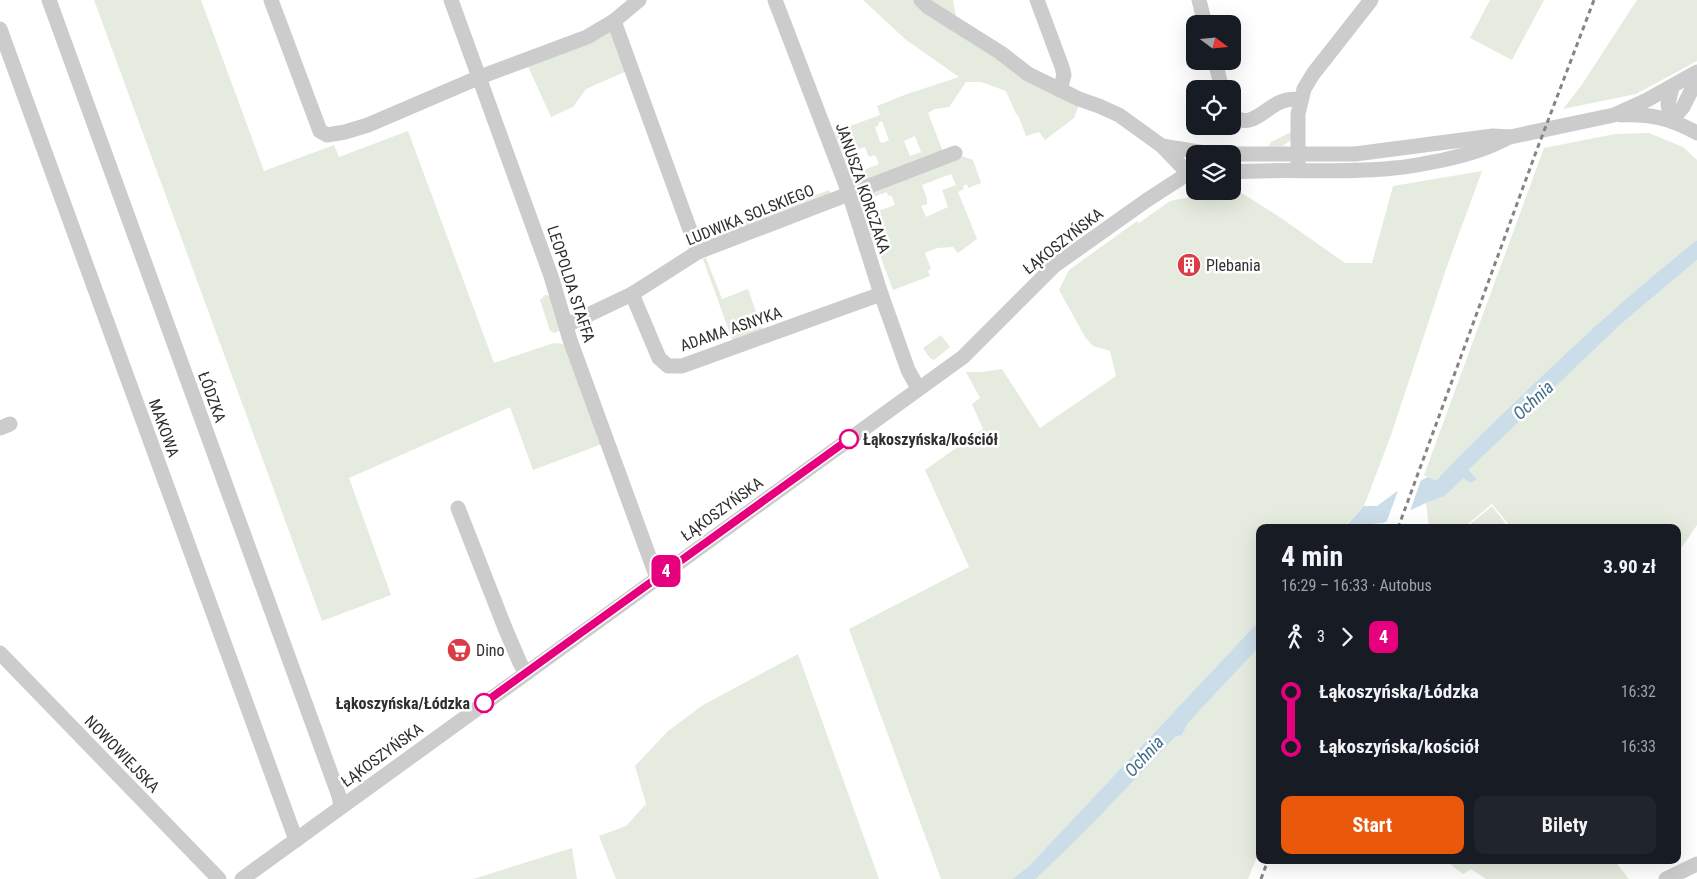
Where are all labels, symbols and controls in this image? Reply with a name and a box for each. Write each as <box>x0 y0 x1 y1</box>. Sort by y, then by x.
north arrow <box>1186 15 1241 70</box>
map controls <box>1186 15 1241 200</box>
button: locate <box>1186 80 1241 135</box>
street label: JANUSZA KORCZAKA <box>832 120 894 256</box>
button: layers <box>1186 145 1241 200</box>
street label: LUDWIKA SOLSKIEGO <box>683 181 817 249</box>
street label: ŁĄKOSZYŃSKA <box>1019 204 1107 278</box>
street label: LEOPOLDA STAFFA <box>543 223 599 345</box>
building icon: Plebania <box>1176 252 1202 278</box>
place label: Plebania <box>1206 256 1261 275</box>
street label: ADAMA ASNYKA <box>678 303 784 355</box>
street label: ŁÓDZKA <box>194 369 231 425</box>
water label: Ochnia <box>1508 376 1558 424</box>
street label: MAKOWA <box>145 396 183 460</box>
marker: Łąkoszyńska/kościół <box>839 429 859 449</box>
place label: Łąkoszyńska/kościół <box>863 430 999 449</box>
street label: ŁĄKOSZYŃSKA <box>678 473 766 545</box>
text: 4 min <box>1281 540 1343 573</box>
line badge: 4 <box>650 555 682 587</box>
text: 3.90 zł <box>1603 555 1656 578</box>
text: 4 <box>661 560 671 581</box>
text: 16:29 – 16:33 · Autobus <box>1281 576 1432 595</box>
icon: walk <box>1281 623 1309 651</box>
icon: forward <box>1333 623 1361 651</box>
text: 4 <box>1379 626 1388 647</box>
text: 3 <box>1317 627 1325 646</box>
supermarket icon: Dino <box>446 637 472 663</box>
place label: Dino <box>476 641 505 660</box>
text: Łąkoszyńska/Łódzka <box>1319 680 1479 703</box>
text: 16:32 <box>1621 682 1656 701</box>
marker: Łąkoszyńska/Łódzka <box>474 693 494 713</box>
place label: Łąkoszyńska/Łódzka <box>335 694 470 713</box>
street label: NOWOWIEJSKA <box>81 712 163 796</box>
street label: ŁĄKOSZYŃSKA <box>338 719 426 791</box>
water label: Ochnia <box>1120 731 1168 781</box>
text: Łąkoszyńska/kościół <box>1319 735 1479 758</box>
text: 16:33 <box>1621 737 1656 756</box>
button: Start <box>1281 796 1464 854</box>
button: Bilety <box>1474 796 1656 854</box>

